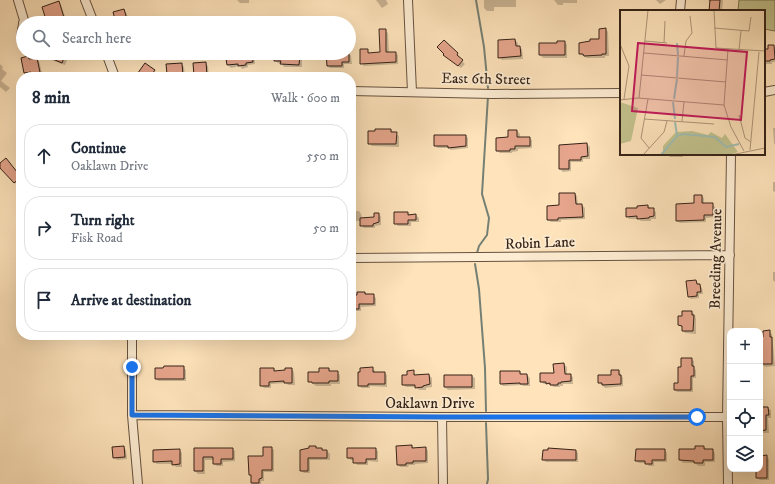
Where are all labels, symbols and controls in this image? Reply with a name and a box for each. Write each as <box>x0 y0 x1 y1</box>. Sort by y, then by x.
inset map <box>620 10 765 155</box>
search box <box>16 16 356 60</box>
icon: search <box>30 27 52 49</box>
text: Search here <box>62 29 131 48</box>
street label: East 6th Street <box>441 69 531 89</box>
text: 8 min <box>32 87 70 109</box>
text: Walk · 600 m <box>271 90 340 106</box>
text: Continue <box>71 139 126 158</box>
icon: ahead <box>33 145 55 167</box>
text: 550 m <box>307 148 339 164</box>
text: Oaklawn Drive <box>71 158 148 174</box>
street label: Breeding Avenue <box>706 209 726 309</box>
text: Turn right <box>71 211 134 230</box>
icon: right <box>33 217 55 239</box>
text: 50 m <box>313 220 339 236</box>
text: Fisk Road <box>71 230 123 246</box>
street label: Robin Lane <box>505 232 575 254</box>
icon: arrive <box>33 289 55 311</box>
text: Arrive at destination <box>71 291 191 310</box>
map controls <box>727 328 763 472</box>
button: + <box>727 328 763 364</box>
route end <box>123 358 141 376</box>
button: − <box>727 364 763 400</box>
street label: Oaklawn Drive <box>385 394 475 413</box>
button: locate <box>727 400 763 436</box>
route start <box>688 408 706 426</box>
button: layers <box>727 436 763 472</box>

